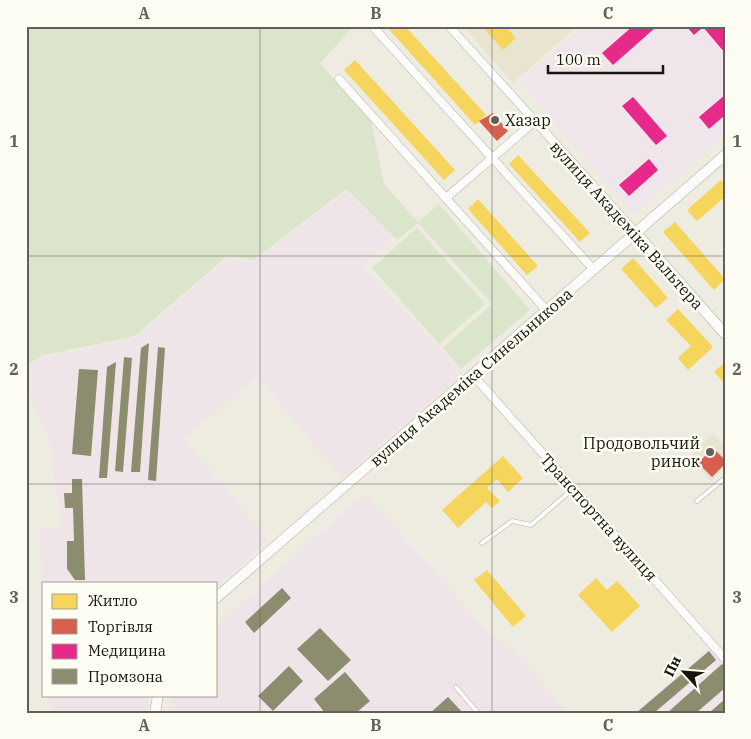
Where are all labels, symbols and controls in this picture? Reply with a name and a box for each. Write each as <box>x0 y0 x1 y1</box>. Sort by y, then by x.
text: A <box>138 3 150 23</box>
text: B <box>370 3 382 23</box>
text: C <box>603 3 613 23</box>
scale bar <box>548 42 664 74</box>
text: 100 m <box>556 50 601 69</box>
place label: Хазар <box>505 110 551 130</box>
marker: Хазар <box>489 114 501 126</box>
text: 1 <box>9 131 19 151</box>
text: 1 <box>732 131 742 151</box>
street label: вулиця Академіка Вальтера <box>546 137 708 314</box>
street label: вулиця Академіка Синельникова <box>366 283 577 471</box>
text: 2 <box>9 359 19 379</box>
text: 2 <box>732 359 742 379</box>
place label: Продовольчий ринок <box>583 433 701 471</box>
marker: Продовольчий ринок <box>704 446 716 458</box>
street label: Транспортна вулиця <box>536 449 662 585</box>
legend <box>42 582 218 696</box>
text: 3 <box>9 587 19 607</box>
text: 3 <box>732 587 742 607</box>
text: Житло <box>88 591 138 610</box>
text: Торгівля <box>88 617 153 636</box>
text: Медицина <box>88 641 166 660</box>
north arrow <box>658 646 708 696</box>
text: Пн <box>660 653 685 680</box>
text: Промзона <box>88 667 163 686</box>
text: A <box>138 715 150 735</box>
text: B <box>370 715 382 735</box>
text: C <box>603 715 613 735</box>

